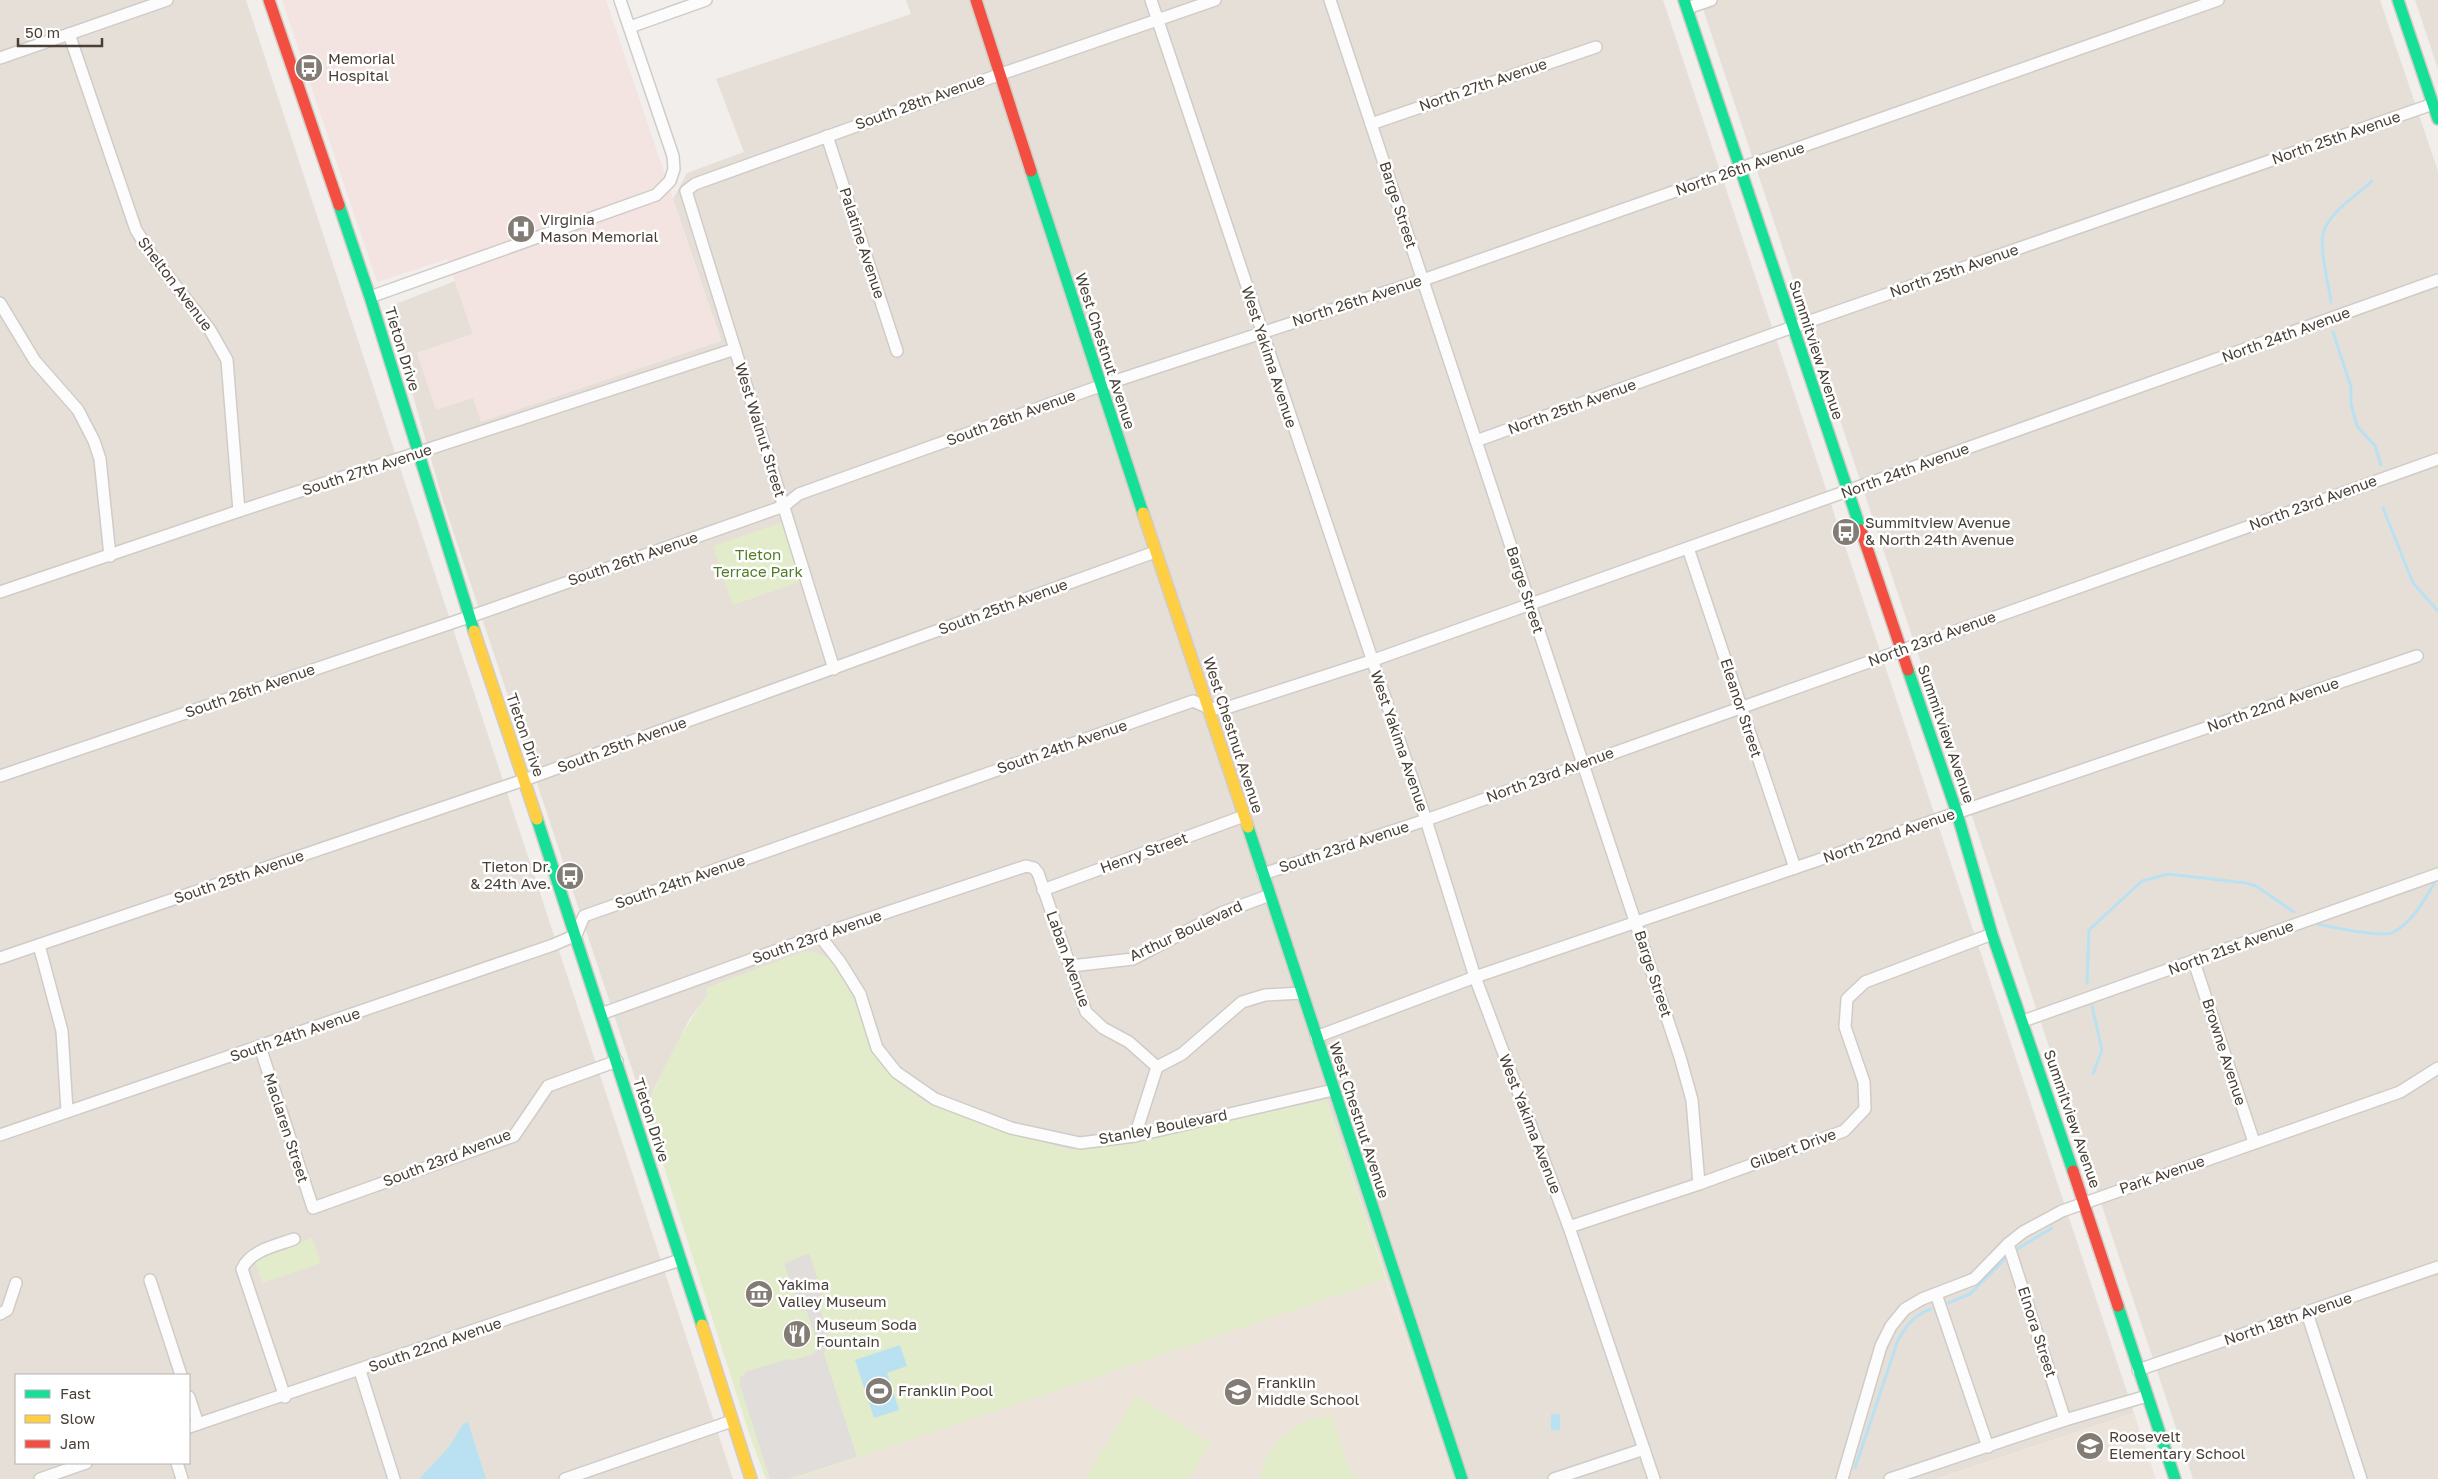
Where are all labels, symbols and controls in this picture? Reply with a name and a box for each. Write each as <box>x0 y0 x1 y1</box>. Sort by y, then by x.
scale bar <box>18 15 101 47</box>
text: 50 m <box>25 23 60 41</box>
place label: Memorial Hospital <box>328 49 395 84</box>
bus stop icon: Memorial Hospital <box>294 53 324 83</box>
street label: North 27th Avenue <box>1416 54 1549 114</box>
street label: South 28th Avenue <box>852 69 987 133</box>
street label: North 25th Avenue <box>2269 106 2403 168</box>
street label: North 26th Avenue <box>1673 137 1807 199</box>
street label: Barge Street <box>1376 159 1421 250</box>
street label: Palatine Avenue <box>836 185 890 301</box>
place label: Virginia Mason Memorial <box>540 210 659 245</box>
hospital icon: Virginia Mason Memorial <box>506 214 536 244</box>
street label: Shelton Avenue <box>135 233 217 334</box>
street label: North 25th Avenue <box>1887 239 2021 301</box>
street label: West Chestnut Avenue <box>1072 270 1140 431</box>
street label: North 26th Avenue <box>1290 271 1424 330</box>
street label: Summitview Avenue <box>1786 278 1848 422</box>
street label: West Yakima Avenue <box>1239 284 1301 430</box>
street label: North 24th Avenue <box>2219 302 2353 366</box>
street label: Tieton Drive <box>382 304 424 393</box>
street label: West Walnut Street <box>732 360 790 499</box>
street label: North 25th Avenue <box>1505 374 1638 438</box>
street label: South 26th Avenue <box>944 385 1078 449</box>
street label: North 24th Avenue <box>1838 438 1972 502</box>
street label: South 27th Avenue <box>300 440 434 499</box>
street label: North 23rd Avenue <box>2246 470 2379 534</box>
place label: Summitview Avenue & North 24th Avenue <box>1865 513 2014 548</box>
bus stop icon: Summitview Avenue & North 24th Avenue <box>1831 517 1861 547</box>
street label: South 26th Avenue <box>565 527 700 589</box>
street label: Barge Street <box>1503 544 1548 635</box>
park label: Tieton Terrace Park <box>713 545 803 580</box>
street label: South 25th Avenue <box>936 574 1070 638</box>
street label: North 23rd Avenue <box>1865 606 1998 670</box>
street label: West Chestnut Avenue <box>1200 654 1268 815</box>
street label: Eleanor Street <box>1717 656 1766 760</box>
street label: South 26th Avenue <box>182 659 317 721</box>
street label: Summitview Avenue <box>1915 662 1979 806</box>
street label: West Yakima Avenue <box>1367 668 1433 814</box>
street label: North 22nd Avenue <box>2204 673 2341 735</box>
street label: Tieton Drive <box>503 691 549 779</box>
street label: South 25th Avenue <box>555 712 689 776</box>
street label: South 24th Avenue <box>994 715 1129 777</box>
street label: North 23rd Avenue <box>1483 742 1616 806</box>
street label: North 22nd Avenue <box>1820 804 1957 866</box>
street label: South 23rd Avenue <box>1276 816 1411 876</box>
street label: Henry Street <box>1097 828 1190 876</box>
street label: South 25th Avenue <box>171 845 306 907</box>
street label: South 24th Avenue <box>612 850 747 912</box>
place label: Tieton Dr. & 24th Ave. <box>470 857 551 892</box>
bus stop icon: Tieton Dr. & 24th Ave. <box>555 861 585 891</box>
street label: Arthur Boulevard <box>1126 896 1245 964</box>
street label: South 23rd Avenue <box>750 905 884 967</box>
street label: Laban Avenue <box>1043 908 1095 1009</box>
street label: North 21st Avenue <box>2165 916 2296 978</box>
street label: Barge Street <box>1631 928 1676 1019</box>
street label: Browne Avenue <box>2199 996 2251 1108</box>
street label: South 24th Avenue <box>227 1003 362 1065</box>
street label: West Chestnut Avenue <box>1326 1039 1394 1200</box>
street label: Summitview Avenue <box>2041 1047 2105 1191</box>
street label: West Yakima Avenue <box>1496 1051 1566 1196</box>
street label: Maclaren Street <box>261 1070 313 1185</box>
street label: Tieton Drive <box>630 1075 674 1164</box>
street label: Stanley Boulevard <box>1097 1105 1229 1147</box>
street label: South 23rd Avenue <box>380 1124 514 1190</box>
street label: Gilbert Drive <box>1747 1124 1838 1172</box>
street label: Park Avenue <box>2117 1151 2207 1197</box>
place label: Yakima Valley Museum <box>778 1275 887 1310</box>
museum icon: Yakima Valley Museum <box>744 1279 774 1309</box>
street label: Elnora Street <box>2015 1284 2061 1379</box>
street label: North 18th Avenue <box>2221 1288 2354 1348</box>
street label: South 22nd Avenue <box>366 1313 504 1375</box>
place label: Museum Soda Fountain <box>816 1315 917 1350</box>
restaurant icon: Museum Soda Fountain <box>782 1319 812 1349</box>
place label: Franklin Middle School <box>1257 1373 1359 1408</box>
legend <box>15 1374 190 1464</box>
sports icon: Franklin Pool <box>864 1376 894 1406</box>
school or university icon: Franklin Middle School <box>1223 1377 1253 1407</box>
place label: Franklin Pool <box>898 1381 993 1399</box>
text: Fast <box>60 1384 91 1402</box>
text: Slow <box>60 1409 95 1427</box>
place label: Roosevelt Elementary School <box>2109 1427 2245 1462</box>
school or university icon: Roosevelt Elementary School <box>2075 1431 2105 1461</box>
text: Jam <box>60 1434 90 1452</box>

